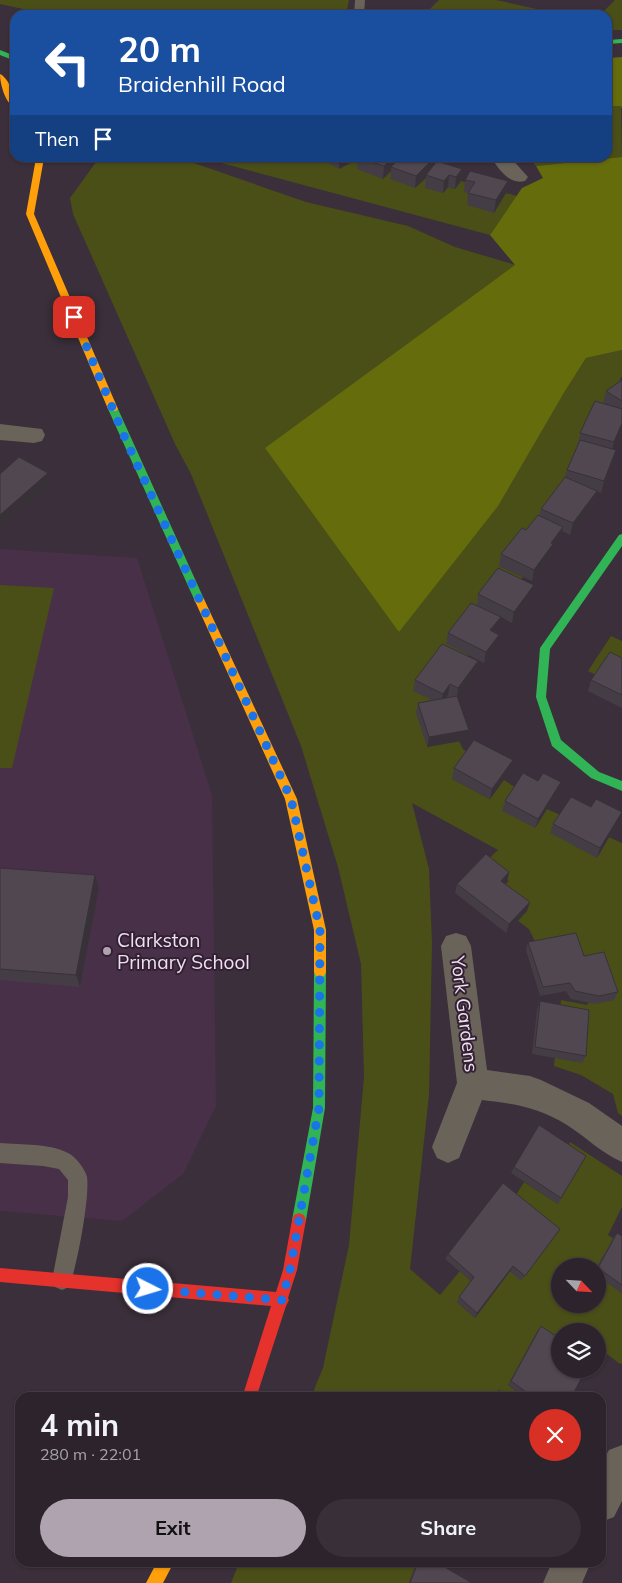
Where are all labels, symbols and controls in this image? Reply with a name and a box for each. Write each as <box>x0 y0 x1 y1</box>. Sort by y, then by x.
text: 20 m <box>118 27 201 71</box>
icon: left <box>35 30 100 95</box>
text: Braidenhill Road <box>118 70 286 98</box>
icon: arrive <box>89 125 117 153</box>
text: Then <box>35 127 79 151</box>
pin <box>53 296 95 338</box>
icon: arrive <box>60 303 88 331</box>
place label: Clarkston Primary School <box>117 928 250 974</box>
marker: Clarkston Primary School <box>101 945 113 957</box>
street label: York Gardens <box>446 954 484 1073</box>
north arrow <box>551 1258 606 1312</box>
map controls <box>551 1258 606 1378</box>
position arrow <box>121 1262 173 1314</box>
button: layers <box>551 1323 606 1378</box>
text: 4 min <box>40 1406 119 1444</box>
button: close <box>529 1409 581 1461</box>
text: 280 m · 22:01 <box>40 1444 141 1464</box>
button: Exit <box>40 1499 306 1557</box>
button: Share <box>316 1499 581 1557</box>

